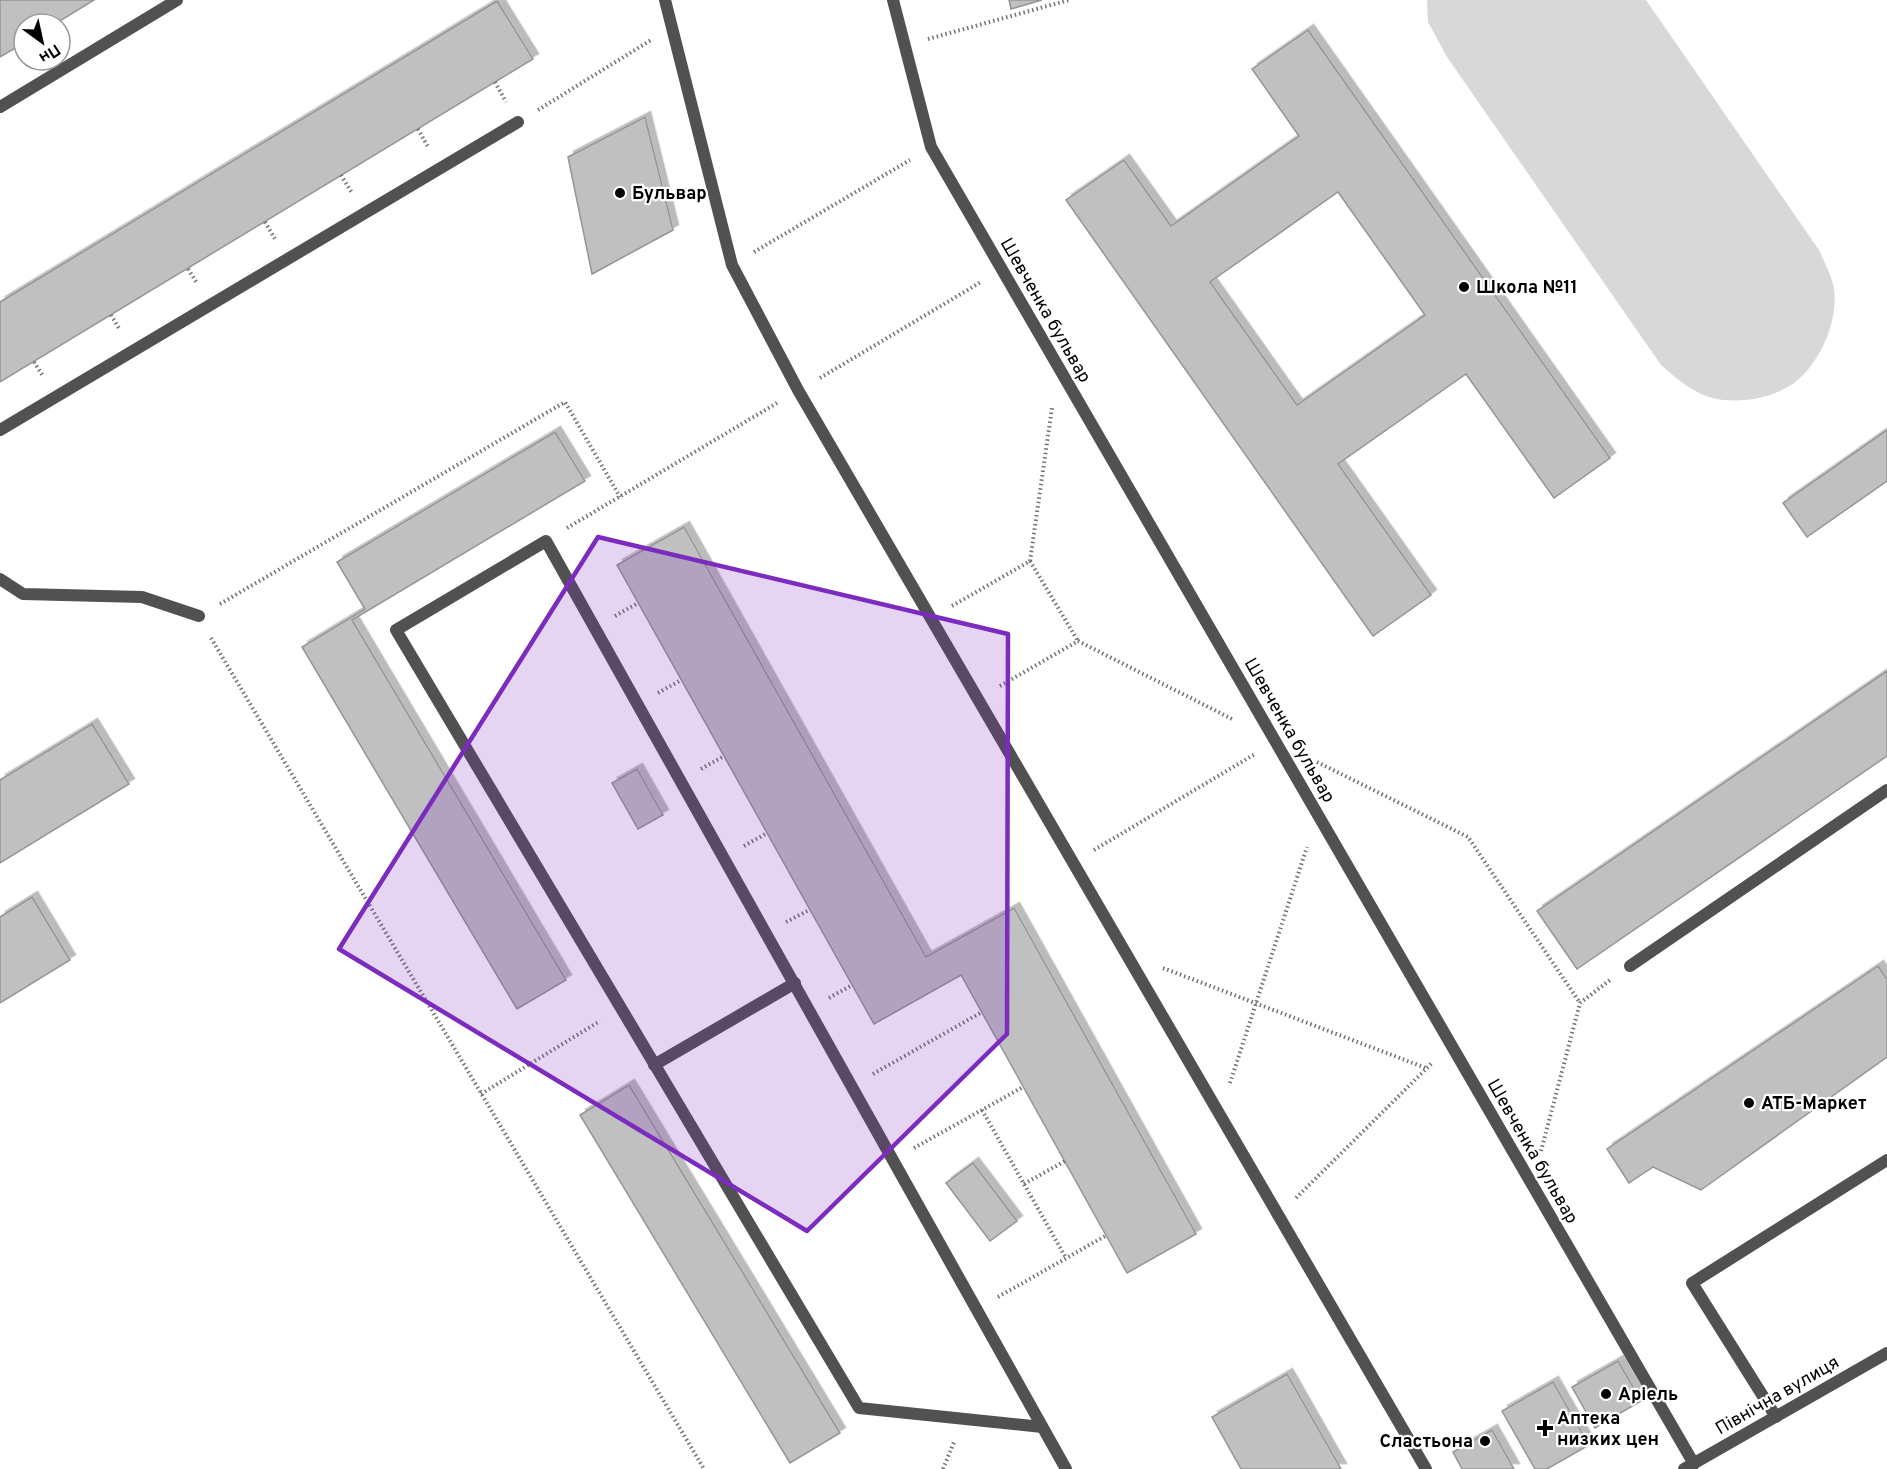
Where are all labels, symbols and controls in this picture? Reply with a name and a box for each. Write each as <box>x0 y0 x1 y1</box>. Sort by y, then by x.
north arrow <box>12 12 72 72</box>
text: Пн <box>35 39 64 67</box>
place label: Бульвар <box>632 183 707 206</box>
marker: Бульвар <box>613 186 627 200</box>
street label: Шевченка бульвар <box>994 234 1096 387</box>
place label: Школа №11 <box>1476 277 1578 300</box>
marker: Школа №11 <box>1457 280 1471 294</box>
street label: Шевченка бульвар <box>1238 654 1340 807</box>
street label: Шевченка бульвар <box>1481 1075 1583 1228</box>
place label: АТБ-Маркет <box>1761 1093 1867 1116</box>
marker: АТБ-Маркет <box>1742 1096 1756 1110</box>
street label: Північна вулиця <box>1712 1352 1844 1441</box>
place label: Аріель <box>1618 1384 1678 1407</box>
marker: Аріель <box>1599 1387 1613 1401</box>
place label: Аптека низких цен <box>1557 1408 1659 1452</box>
marker: Аптека низких цен <box>1538 1421 1552 1435</box>
place label: Сластьона <box>1379 1431 1473 1454</box>
marker: Сластьона <box>1478 1434 1492 1448</box>

